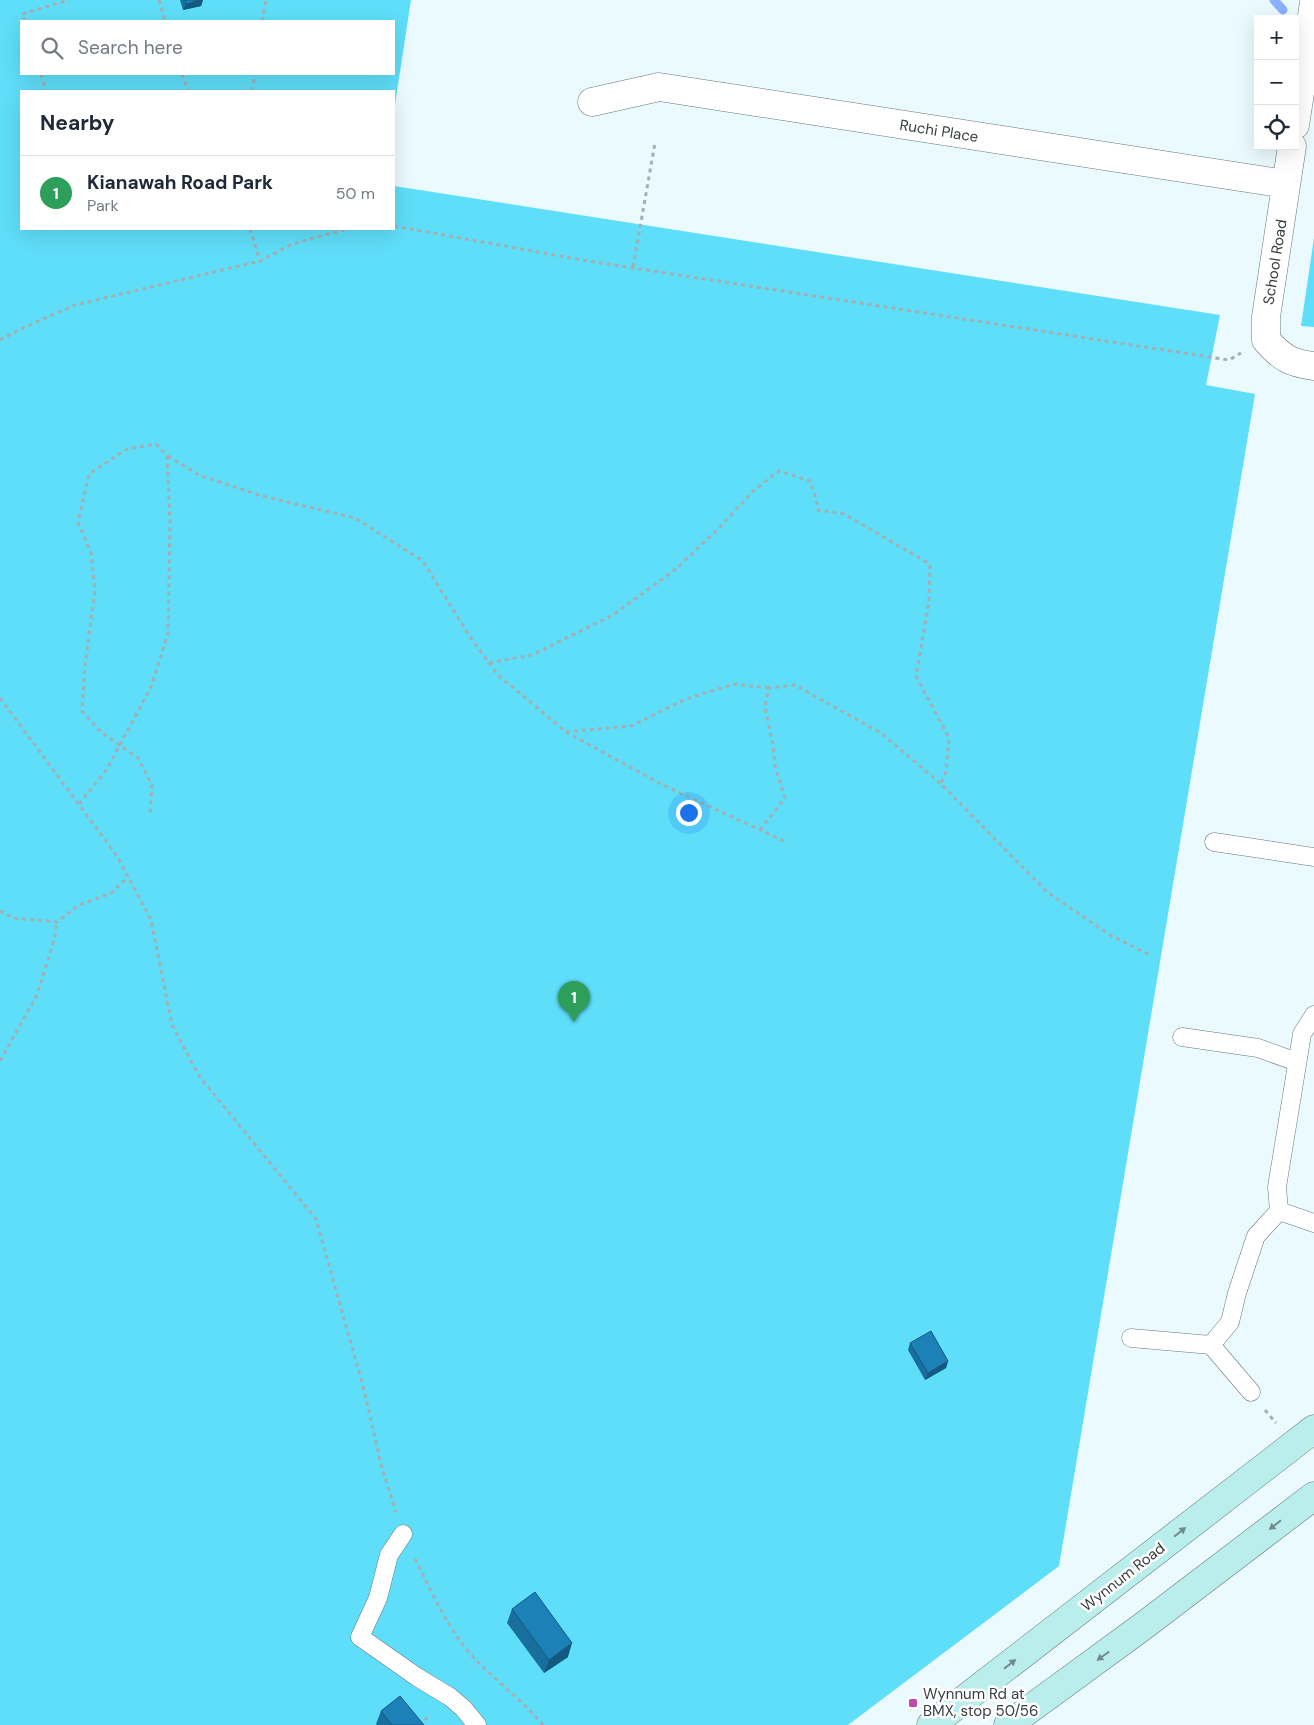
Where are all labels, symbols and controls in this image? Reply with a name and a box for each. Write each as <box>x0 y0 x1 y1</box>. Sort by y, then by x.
map controls <box>1254 15 1299 150</box>
button: + <box>1254 15 1299 60</box>
search box <box>20 20 395 75</box>
icon: search <box>38 34 66 62</box>
text: Search here <box>78 35 183 60</box>
button: − <box>1254 60 1299 105</box>
button: locate <box>1254 105 1299 150</box>
text: Nearby <box>40 109 114 137</box>
street label: Ruchi Place <box>898 115 980 147</box>
text: Kianawah Road Park <box>87 170 273 195</box>
text: 1 <box>53 183 59 204</box>
text: 50 m <box>336 183 375 204</box>
text: Park <box>87 195 119 216</box>
street label: School Road <box>1258 218 1292 306</box>
your location <box>676 800 702 826</box>
pin: 1 <box>558 981 590 1022</box>
one-way arrow <box>1269 1520 1282 1531</box>
one-way arrow <box>1173 1527 1187 1537</box>
street label: Wynnum Road <box>1077 1538 1169 1616</box>
one-way arrow <box>1096 1651 1110 1661</box>
one-way arrow <box>1003 1659 1017 1669</box>
place label: Wynnum Rd at BMX, stop 50/56 <box>923 1684 1038 1721</box>
marker: Wynnum Rd at BMX, stop 50/56 <box>907 1697 919 1709</box>

